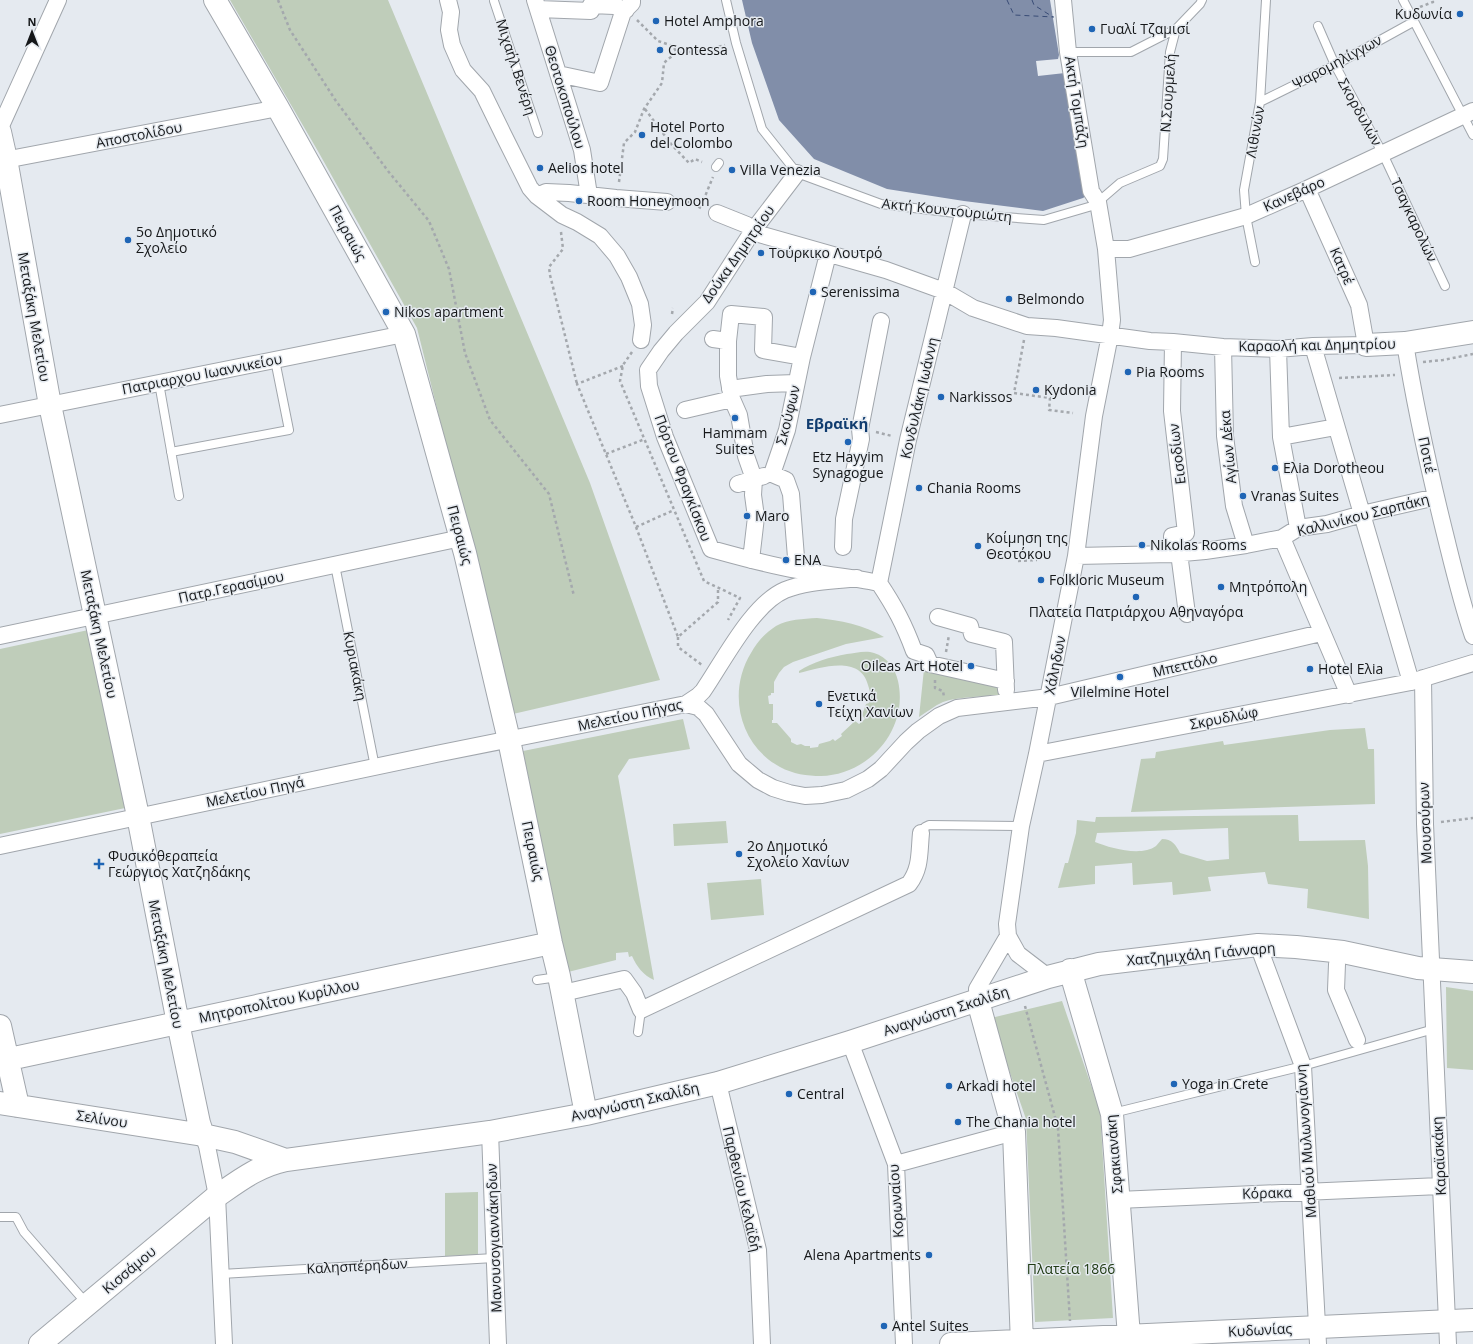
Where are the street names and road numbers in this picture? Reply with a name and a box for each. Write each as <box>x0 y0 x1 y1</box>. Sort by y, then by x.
street label: Μιχαήλ Βενέρη <box>492 16 541 117</box>
street label: Ψαρομηλίγγων <box>1289 30 1385 93</box>
street label: Θεοτοκοπούλου <box>541 43 590 151</box>
street label: Ν.Σουρμελή <box>1155 53 1180 133</box>
street label: Ακτή Τομπάζη <box>1061 55 1094 149</box>
street label: Σκορδυλών <box>1334 74 1387 149</box>
street label: Λιθινών <box>1241 105 1268 159</box>
street label: Αποστολίδου <box>94 117 184 152</box>
street label: Κανεβάρο <box>1260 172 1328 216</box>
street label: Τσαγκαρολών <box>1387 175 1442 265</box>
street label: Ακτή Κουντουριώτη <box>881 193 1013 226</box>
street label: Δούκα Δημητρίου <box>697 201 778 306</box>
street label: Πειραιώς <box>325 202 372 264</box>
street label: Κατρέ <box>1326 244 1359 288</box>
street label: Μεταξάκη Μελετίου <box>14 251 55 383</box>
street label: Καραολή και Δημητρίου <box>1238 334 1396 355</box>
street label: Κονδυλάκη Ιωάννη <box>895 335 942 461</box>
street label: Πατριαρχου Ιωαννικείου <box>120 349 284 398</box>
street label: Σκούφων <box>771 383 804 447</box>
street label: Αγίων Δέκα <box>1215 409 1240 484</box>
street label: Πόρτου Φραγκίσκου <box>650 412 716 544</box>
street label: Εισοδίων <box>1163 423 1190 486</box>
street label: Ποτιέ <box>1414 435 1441 475</box>
street label: Καλλινίκου Σαρπάκη <box>1295 489 1431 540</box>
street label: Πειραιώς <box>443 503 478 567</box>
street label: Πατρ.Γερασίμου <box>176 566 285 607</box>
street label: Μεταξάκη Μελετίου <box>77 568 122 700</box>
street label: Κυριακάκη <box>339 629 372 702</box>
street label: Χάληδων <box>1040 634 1070 696</box>
street label: Μπεττόλο <box>1151 648 1219 681</box>
street label: Μελετίου Πήγας <box>576 694 684 735</box>
street label: Σκρυδλώφ <box>1188 702 1260 733</box>
street label: Μελετίου Πηγά <box>204 772 306 811</box>
street label: Μουσούρων <box>1414 782 1435 864</box>
street label: Πειραιώς <box>518 819 549 883</box>
street label: Μεταξάκη Μελετίου <box>145 898 188 1030</box>
street label: Χατζημιχάλη Γιάνναρη <box>1126 938 1276 969</box>
street label: Μητροπολίτου Κυρίλλου <box>197 974 361 1027</box>
street label: Αναγνώστη Σκαλίδη <box>881 981 1011 1040</box>
street label: Μαθιού Μυλωνογιάννη <box>1291 1063 1320 1219</box>
street label: Αναγνώστη Σκαλίδη <box>569 1078 701 1126</box>
street label: Σελίνου <box>75 1105 129 1132</box>
street label: Σφακιανάκη <box>1101 1114 1126 1194</box>
street label: Καραϊσκάκη <box>1427 1116 1450 1196</box>
street label: Παρθενίου Κελαϊδή <box>719 1124 766 1253</box>
street label: Μανουσογιαννάκηδων <box>481 1163 506 1313</box>
street label: Κορωναίου <box>883 1163 908 1239</box>
street label: Κόρακα <box>1242 1182 1293 1203</box>
street label: Κισσάμου <box>98 1242 160 1298</box>
street label: Καλησπέρηδων <box>306 1253 408 1278</box>
street label: Κυδωνίας <box>1228 1318 1293 1341</box>

